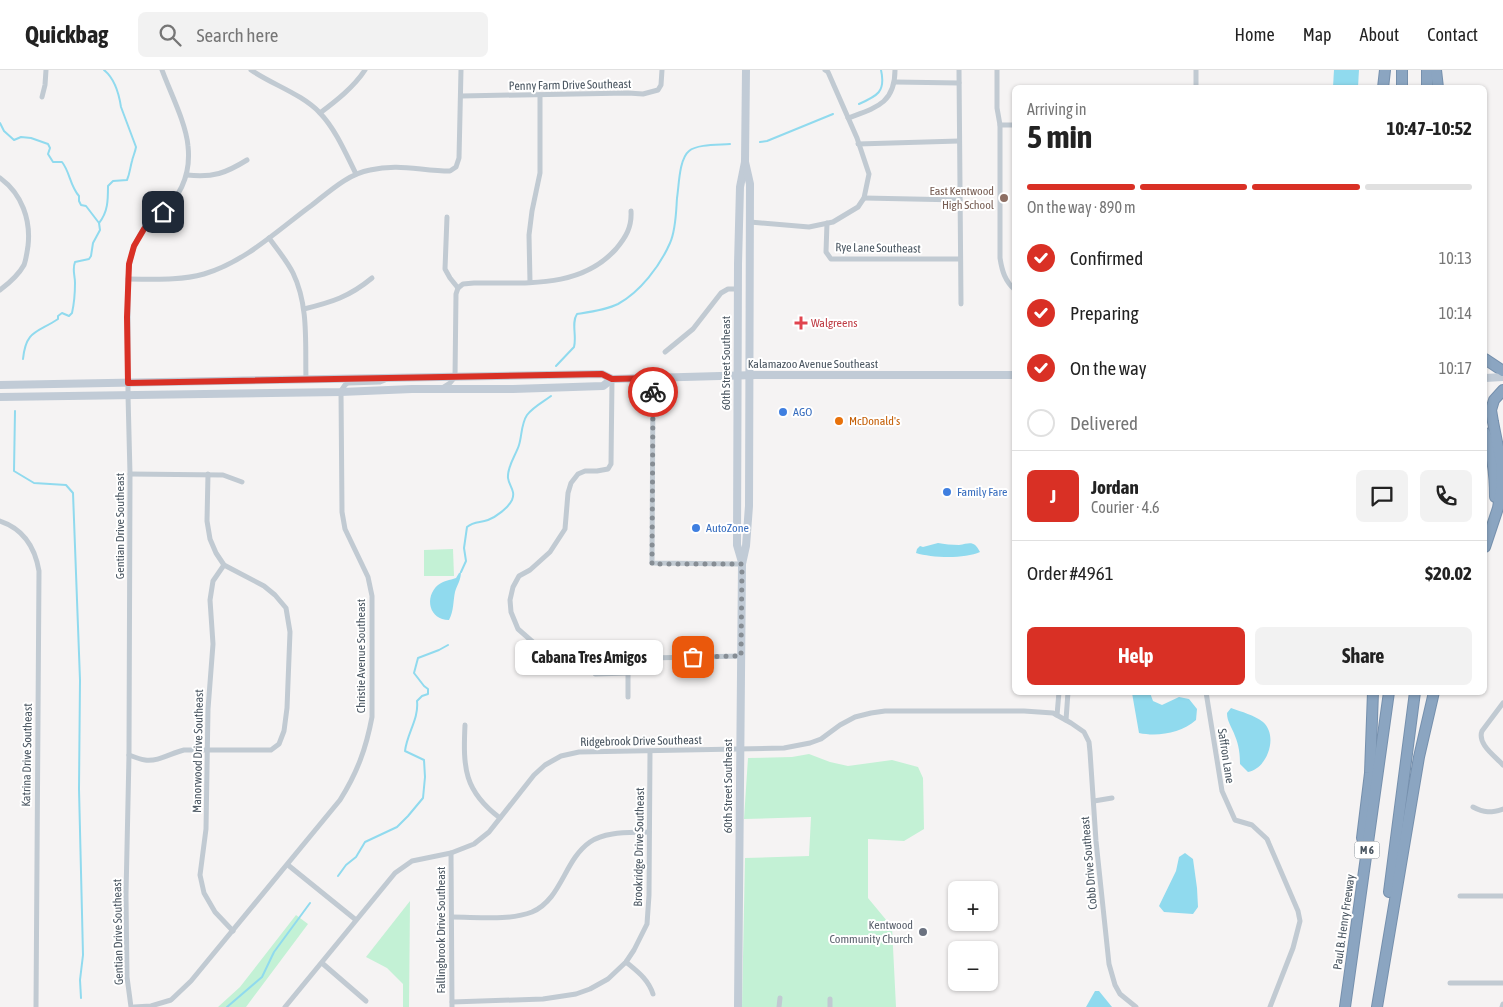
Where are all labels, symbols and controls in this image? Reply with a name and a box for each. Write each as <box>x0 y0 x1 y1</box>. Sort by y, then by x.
search box <box>138 12 488 57</box>
text: Quickbag <box>25 21 108 48</box>
icon: search <box>156 21 184 49</box>
text: Search here <box>196 24 278 46</box>
text: Home <box>1235 24 1275 45</box>
text: Map <box>1303 24 1332 45</box>
text: About <box>1360 24 1399 45</box>
text: Contact <box>1427 24 1478 45</box>
street label: Penny Farm Drive Southeast <box>508 77 632 93</box>
text: Arriving in <box>1027 100 1087 118</box>
text: 10:47–10:52 <box>1386 117 1472 139</box>
text: 5 min <box>1027 118 1092 155</box>
place label: East Kentwood High School <box>930 184 995 212</box>
pin <box>142 191 184 233</box>
marker: East Kentwood High School <box>998 192 1010 204</box>
icon: home <box>149 198 177 226</box>
text: On the way · 890 m <box>1027 198 1136 216</box>
street label: Rye Lane Southeast <box>835 240 921 256</box>
icon: check <box>1027 244 1055 272</box>
text: Confirmed <box>1070 247 1143 269</box>
text: 10:13 <box>1439 249 1472 267</box>
icon: check <box>1027 299 1055 327</box>
text: Preparing <box>1070 302 1139 324</box>
text: 10:14 <box>1439 304 1472 322</box>
street label: 60th Street Southeast <box>719 315 733 410</box>
place label: Walgreens <box>811 316 858 330</box>
marker: Walgreens <box>795 317 807 329</box>
icon: check <box>1027 354 1055 382</box>
street label: Kalamazoo Avenue Southeast <box>748 357 879 371</box>
text: On the way <box>1070 357 1147 379</box>
text: 10:17 <box>1439 359 1472 377</box>
courier <box>628 367 678 417</box>
icon: bike <box>639 378 667 406</box>
place label: AGO <box>793 405 812 419</box>
marker: AGO <box>777 406 789 418</box>
text: Delivered <box>1070 412 1138 434</box>
place label: McDonald's <box>849 414 900 428</box>
marker: McDonald's <box>833 415 845 427</box>
button: chat <box>1356 470 1408 522</box>
button: phone <box>1420 470 1472 522</box>
street label: Gentian Drive Southeast <box>113 472 127 579</box>
text: Jordan <box>1091 476 1139 498</box>
place label: Family Fare <box>957 485 1007 499</box>
text: J <box>1050 485 1056 507</box>
marker: Family Fare <box>941 486 953 498</box>
text: Courier · 4.6 <box>1091 498 1160 516</box>
place label: AutoZone <box>706 521 749 535</box>
marker: AutoZone <box>690 522 702 534</box>
text: Order #4961 <box>1027 562 1114 584</box>
text: $20.02 <box>1425 562 1472 584</box>
street label: Christie Avenue Southeast <box>354 598 368 713</box>
button: Help <box>1027 627 1245 685</box>
button: Share <box>1255 627 1472 685</box>
pin <box>672 636 714 678</box>
callout: Cabana Tres Amigos <box>516 640 663 674</box>
icon: bag <box>679 643 707 671</box>
text: Cabana Tres Amigos <box>531 648 647 666</box>
street label: Manorwood Drive Southeast <box>190 689 206 813</box>
street label: Katrina Drive Southeast <box>19 703 35 807</box>
street label: Saffron Lane <box>1215 728 1237 784</box>
street label: Ridgebrook Drive Southeast <box>580 733 702 749</box>
street label: 60th Street Southeast <box>721 738 735 833</box>
street label: Brookridge Drive Southeast <box>631 787 647 907</box>
street label: Cobb Drive Southeast <box>1078 815 1100 910</box>
road number: M 6 <box>1354 842 1380 858</box>
street label: Fallingbrook Drive Southeast <box>434 866 448 994</box>
street label: Paul B. Henry Freeway <box>1330 873 1358 971</box>
street label: Gentian Drive Southeast <box>110 878 126 985</box>
map controls <box>948 881 998 991</box>
button: + <box>948 881 998 931</box>
place label: Kentwood Community Church <box>829 918 913 946</box>
marker: Kentwood Community Church <box>917 926 929 938</box>
button: − <box>948 941 998 991</box>

